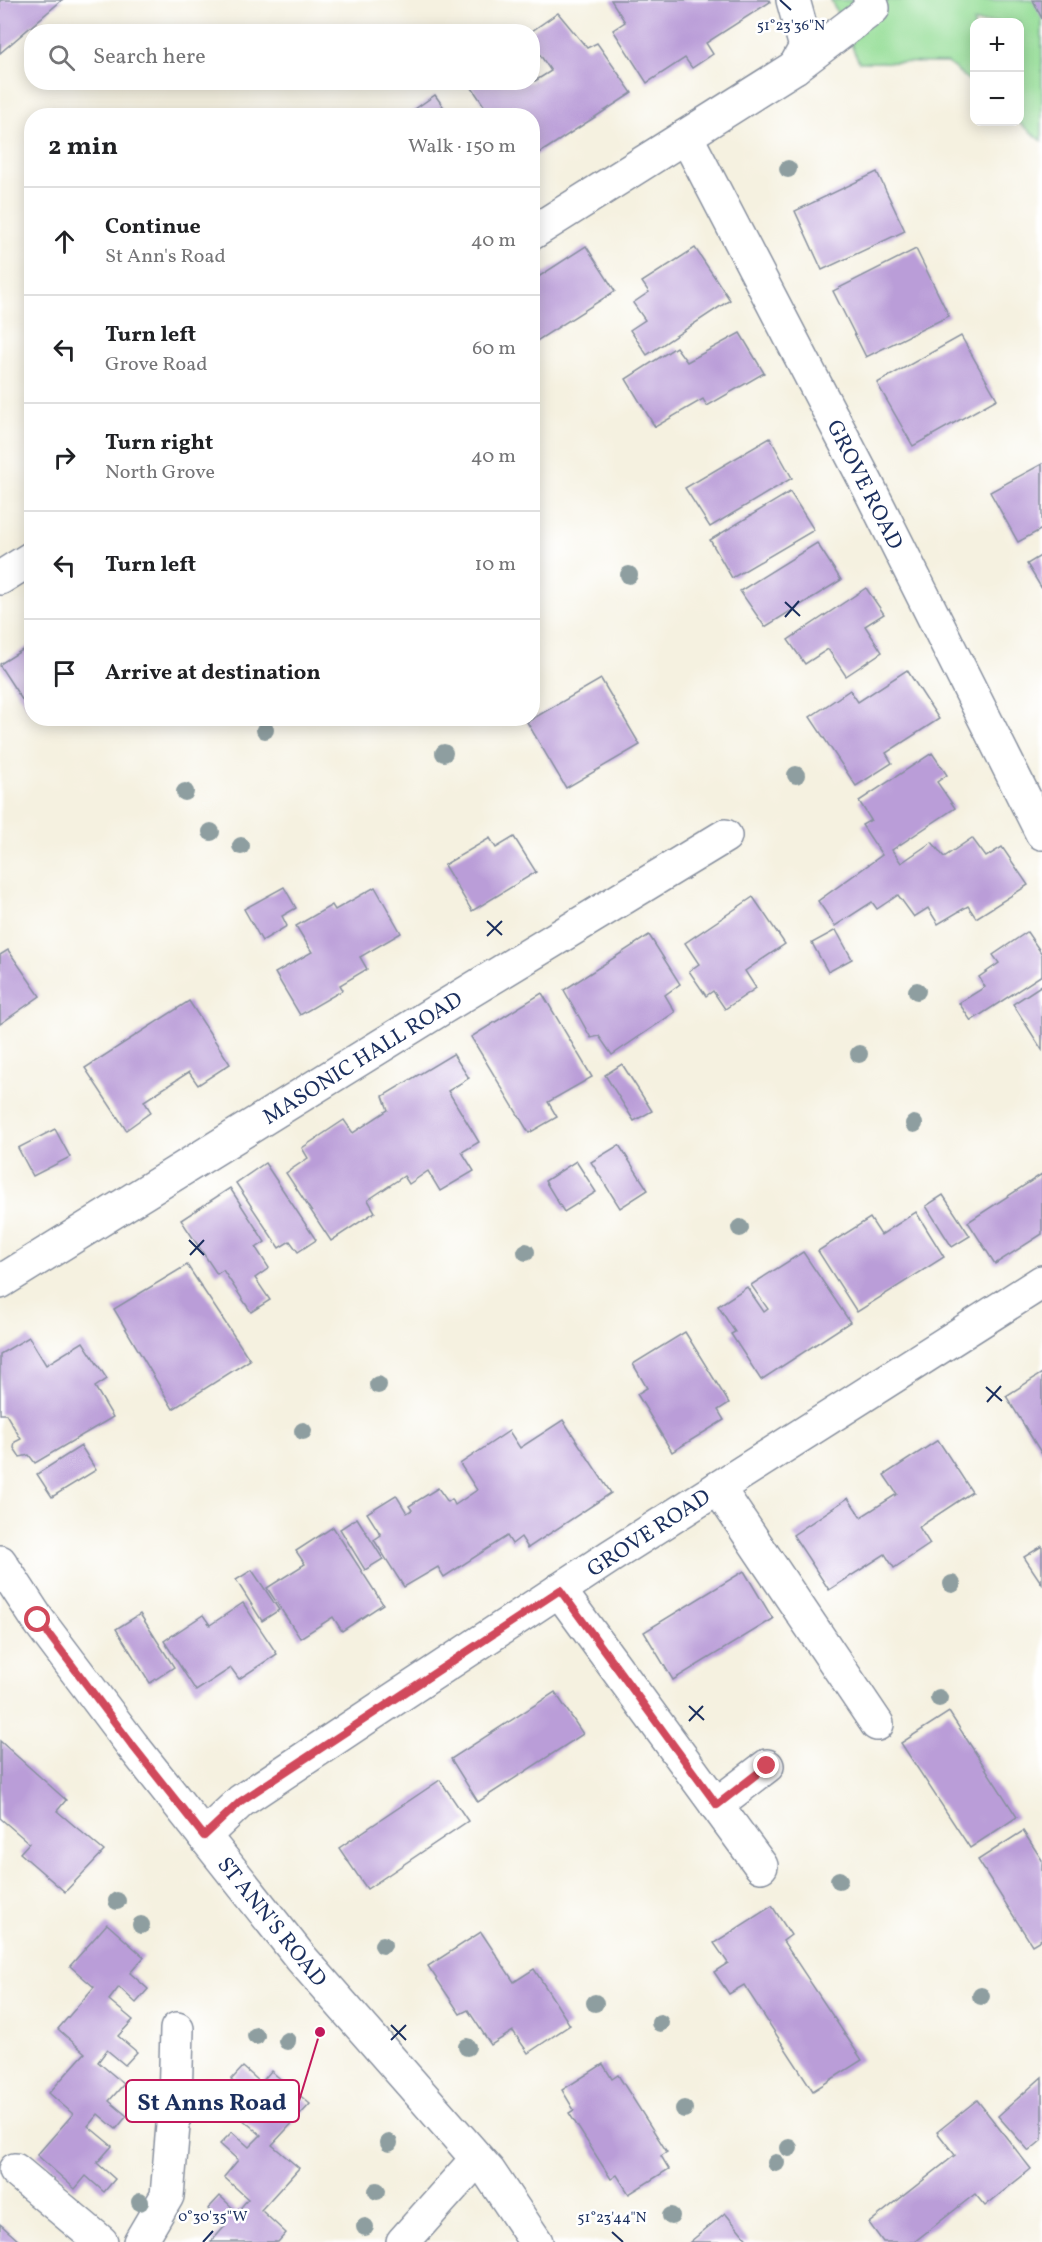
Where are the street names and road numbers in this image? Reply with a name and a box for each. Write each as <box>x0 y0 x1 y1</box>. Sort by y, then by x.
street label: GROVE ROAD <box>818 415 910 555</box>
street label: MASONIC HALL ROAD <box>257 985 469 1133</box>
street label: GROVE ROAD <box>581 1482 717 1586</box>
street label: ST ANN'S ROAD <box>209 1851 333 1994</box>

